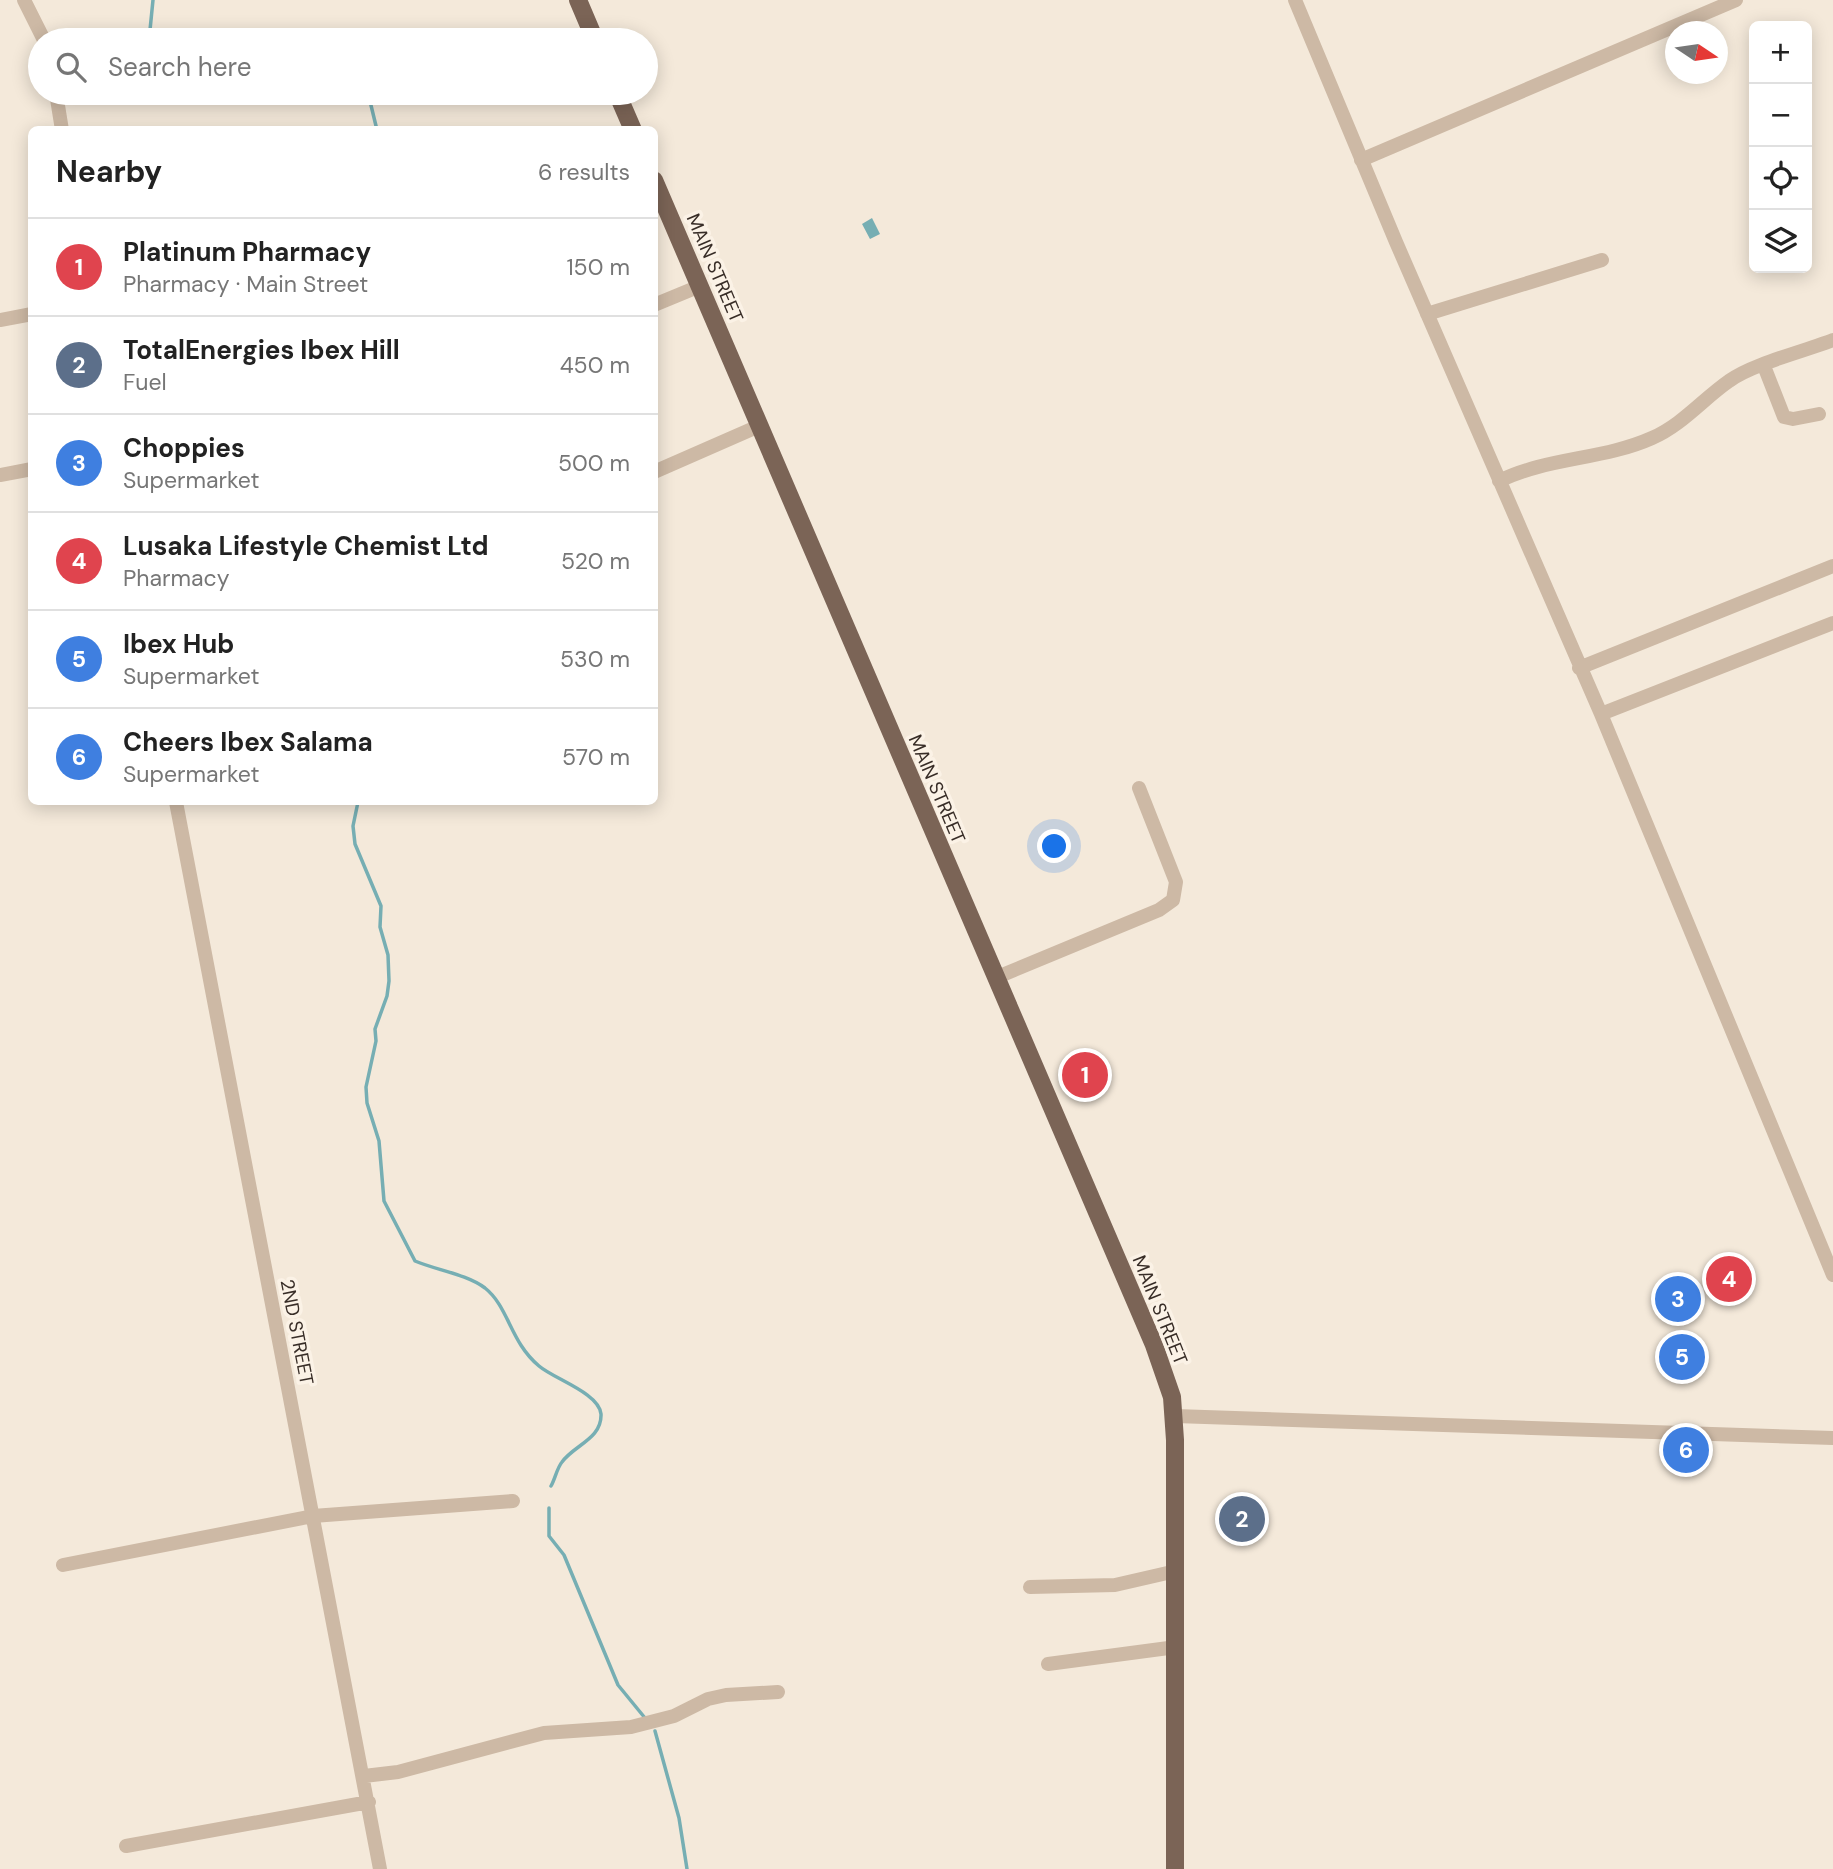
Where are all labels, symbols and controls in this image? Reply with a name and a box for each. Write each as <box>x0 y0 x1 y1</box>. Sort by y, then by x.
north arrow <box>1665 21 1728 84</box>
map controls <box>1749 21 1812 273</box>
button: + <box>1749 21 1812 84</box>
search box <box>28 28 658 105</box>
icon: search <box>52 48 90 86</box>
text: Search here <box>108 50 251 84</box>
button: − <box>1749 84 1812 147</box>
button: locate <box>1749 147 1812 210</box>
text: Nearby <box>56 152 162 191</box>
text: 6 results <box>538 157 630 187</box>
street label: MAIN STREET <box>681 210 749 327</box>
button: layers <box>1749 210 1812 273</box>
text: Platinum Pharmacy <box>123 235 371 269</box>
text: 1 <box>75 252 83 282</box>
text: 150 m <box>566 252 630 282</box>
text: Pharmacy · Main Street <box>123 269 368 299</box>
text: TotalEnergies Ibex Hill <box>123 333 400 367</box>
text: 2 <box>72 350 86 380</box>
text: 450 m <box>560 350 630 380</box>
text: Fuel <box>123 367 167 397</box>
text: Choppies <box>123 431 245 465</box>
text: 3 <box>72 448 86 478</box>
text: 500 m <box>558 448 630 478</box>
text: Supermarket <box>123 465 259 495</box>
text: Lusaka Lifestyle Chemist Ltd <box>123 529 488 563</box>
text: 4 <box>72 546 86 576</box>
text: 520 m <box>561 546 630 576</box>
text: Pharmacy <box>123 563 230 593</box>
text: Ibex Hub <box>123 627 234 661</box>
text: 5 <box>72 644 86 674</box>
text: 530 m <box>560 644 630 674</box>
text: Supermarket <box>123 661 259 691</box>
text: Cheers Ibex Salama <box>123 725 373 759</box>
street label: MAIN STREET <box>903 731 971 848</box>
text: 6 <box>72 742 86 772</box>
text: 570 m <box>562 742 630 772</box>
text: Supermarket <box>123 759 259 789</box>
your location <box>1037 829 1071 863</box>
pin: 1 <box>1062 1049 1108 1101</box>
street label: MAIN STREET <box>1127 1252 1193 1369</box>
pin: 4 <box>1706 1253 1752 1305</box>
pin: 3 <box>1655 1273 1701 1325</box>
street label: 2ND STREET <box>275 1277 320 1387</box>
pin: 5 <box>1659 1331 1705 1383</box>
pin: 6 <box>1663 1424 1709 1476</box>
pin: 2 <box>1219 1493 1265 1545</box>

